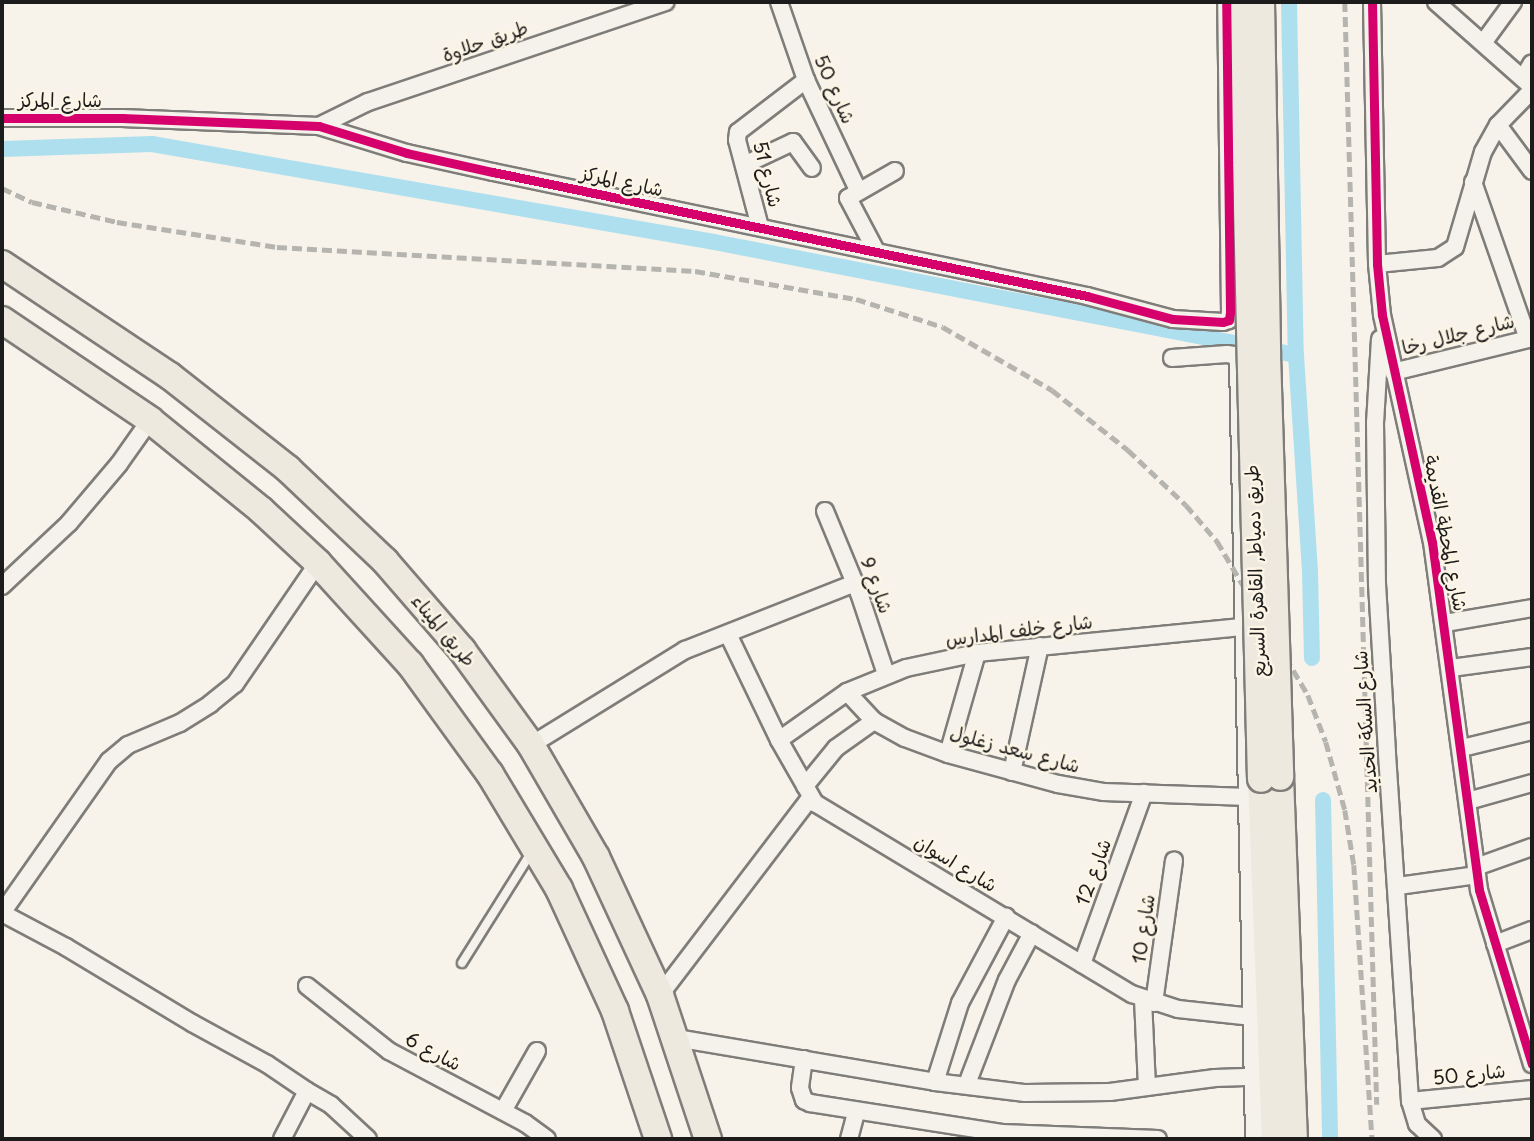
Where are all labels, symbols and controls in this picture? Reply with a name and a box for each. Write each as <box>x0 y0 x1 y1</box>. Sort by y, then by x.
street label: طريق حلاوة <box>439 16 531 66</box>
street label: شارع 50 <box>810 51 860 127</box>
street label: شارع المركز <box>18 89 102 111</box>
street label: شارع 51 <box>749 138 787 210</box>
street label: شارع المركز <box>579 161 665 201</box>
street label: شارع جلال رخا <box>1399 309 1517 359</box>
street label: شارع المحطة القديمة <box>1420 453 1472 613</box>
street label: طريق دمياط, القاهرة السريع <box>1240 464 1270 678</box>
street label: شارع 9 <box>856 554 898 616</box>
street label: طريق الميناء <box>407 589 481 671</box>
street label: شارع خلف المدارس <box>944 610 1094 650</box>
street label: شارع السكة الحديد <box>1349 650 1381 794</box>
street label: شارع سعد زغلول <box>948 721 1082 777</box>
street label: شارع اسوان <box>911 829 1001 897</box>
street label: شارع 12 <box>1070 836 1116 908</box>
street label: شارع 10 <box>1127 893 1159 965</box>
street label: شارع 6 <box>401 1027 465 1075</box>
street label: شارع 50 <box>1431 1059 1507 1089</box>

